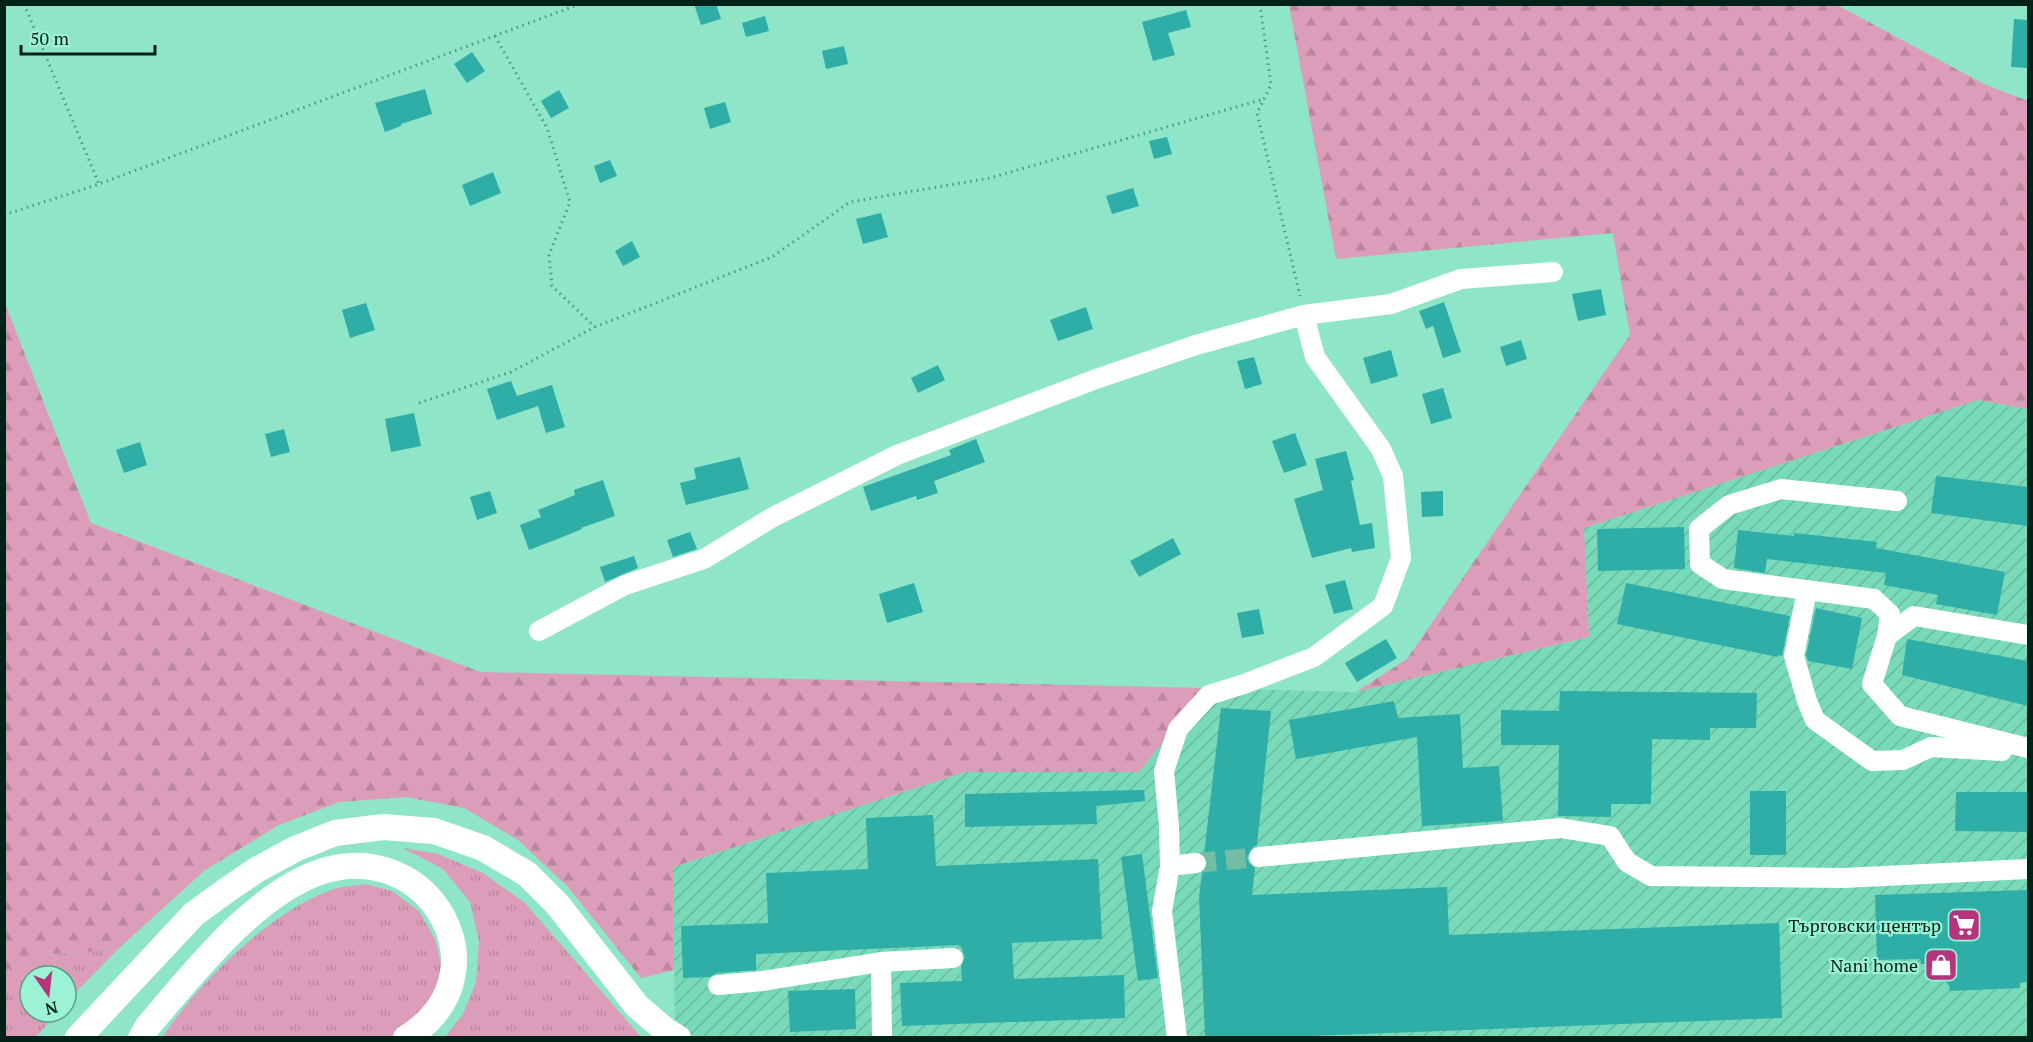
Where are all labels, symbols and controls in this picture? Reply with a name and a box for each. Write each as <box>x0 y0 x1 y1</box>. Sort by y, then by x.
scale bar <box>21 18 154 56</box>
text: 50 m <box>30 26 70 50</box>
supermarket icon: Търговски център <box>1946 907 1982 943</box>
place label: Търговски център <box>1788 913 1941 937</box>
shop icon: Nani home <box>1923 947 1959 983</box>
place label: Nani home <box>1830 953 1918 977</box>
north arrow <box>18 964 78 1024</box>
text: N <box>43 996 60 1021</box>

